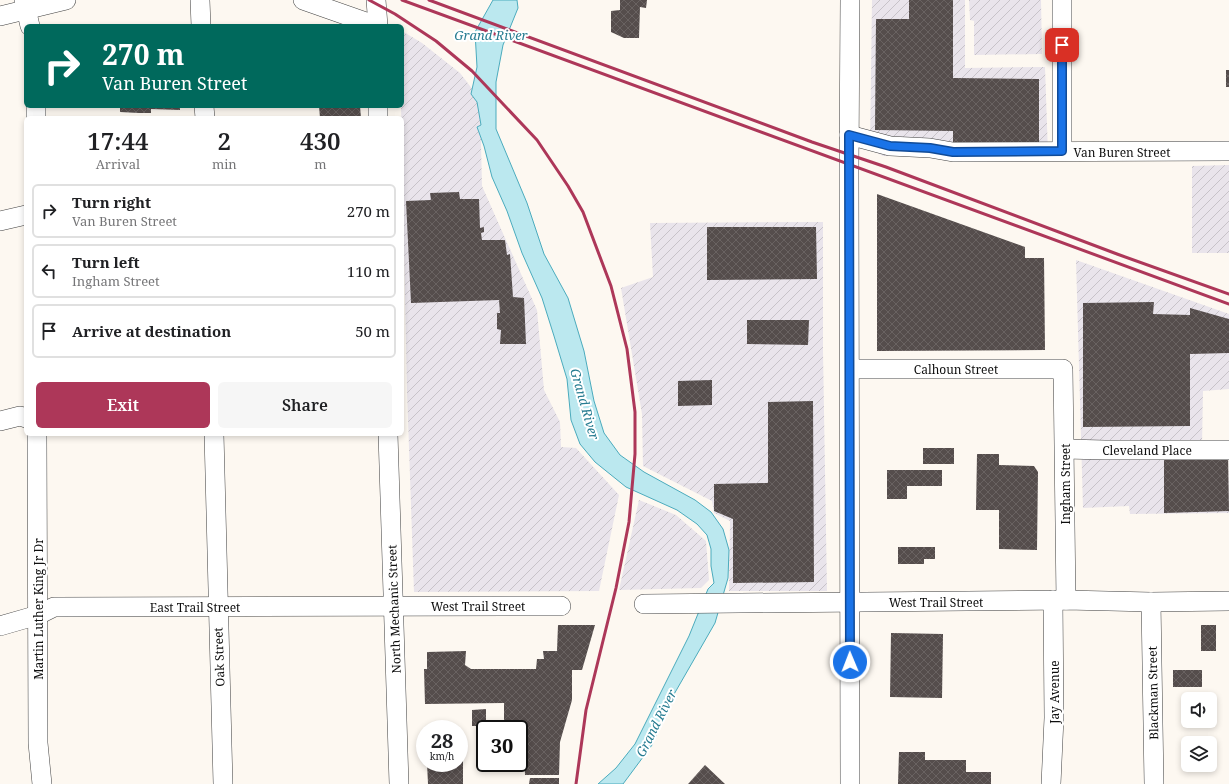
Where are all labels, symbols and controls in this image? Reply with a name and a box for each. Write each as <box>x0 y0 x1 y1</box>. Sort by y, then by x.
water label: Grand River <box>454 26 529 44</box>
pin <box>1045 28 1079 62</box>
icon: arrive <box>1051 34 1073 56</box>
text: 270 m <box>102 35 184 73</box>
icon: right <box>36 40 88 92</box>
text: Van Buren Street <box>102 71 247 95</box>
text: 17:44 <box>87 124 149 157</box>
text: 2 <box>218 124 231 157</box>
text: 430 <box>300 124 341 157</box>
street label: Van Buren Street <box>1074 144 1170 161</box>
text: Arrival <box>96 155 140 173</box>
text: min <box>212 155 237 173</box>
text: m <box>314 155 326 173</box>
text: Turn right <box>72 192 151 212</box>
icon: right <box>38 200 60 222</box>
text: 270 m <box>347 201 390 221</box>
text: Van Buren Street <box>72 212 177 230</box>
text: Turn left <box>72 252 140 272</box>
icon: left <box>38 260 60 282</box>
text: 110 m <box>347 261 390 281</box>
text: Ingham Street <box>72 272 160 290</box>
icon: arrive <box>38 320 60 342</box>
text: Arrive at destination <box>72 321 231 341</box>
text: 50 m <box>355 321 390 341</box>
street label: Calhoun Street <box>914 361 998 378</box>
water label: Grand River <box>566 366 604 443</box>
button: Exit <box>36 382 210 428</box>
button: Share <box>218 382 392 428</box>
street label: Cleveland Place <box>1102 442 1192 459</box>
street label: Ingham Street <box>1057 444 1074 524</box>
street label: Martin Luther King Jr Dr <box>30 538 47 680</box>
street label: North Mechanic Street <box>383 544 405 674</box>
street label: West Trail Street <box>889 594 983 611</box>
street label: West Trail Street <box>431 598 525 615</box>
street label: East Trail Street <box>150 599 240 616</box>
street label: Oak Street <box>209 627 229 687</box>
position arrow <box>829 641 871 683</box>
street label: Blackman Street <box>1144 646 1162 740</box>
street label: Jay Avenue <box>1046 660 1063 725</box>
water label: Grand River <box>631 685 681 760</box>
map controls <box>1181 692 1217 772</box>
button: sound <box>1181 692 1217 728</box>
speed limit sign: 30 <box>476 720 528 772</box>
text: 28 <box>431 727 453 754</box>
button: layers <box>1181 736 1217 772</box>
text: km/h <box>430 749 454 763</box>

